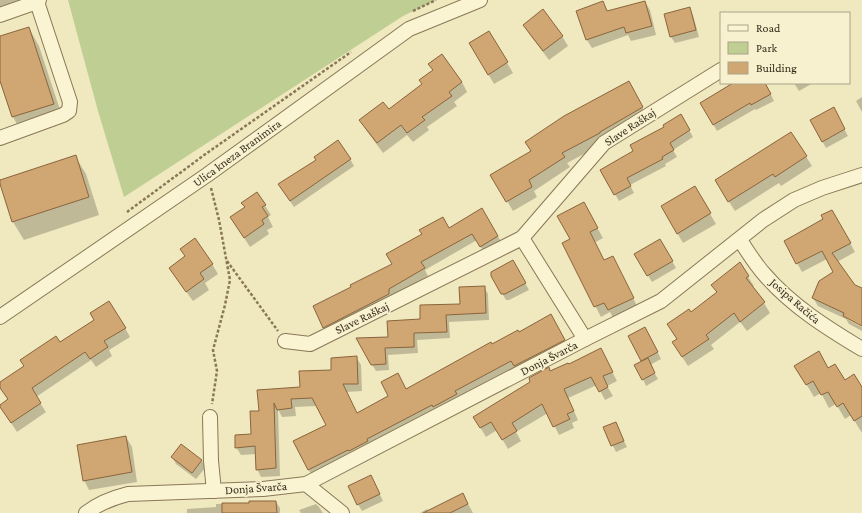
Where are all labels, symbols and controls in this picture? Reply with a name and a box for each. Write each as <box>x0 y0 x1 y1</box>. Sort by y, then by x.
legend <box>720 12 850 84</box>
text: Road <box>756 21 781 35</box>
text: Park <box>756 41 778 55</box>
text: Building <box>756 61 797 75</box>
street label: Slave Raškaj <box>602 105 658 149</box>
street label: Ulica kneza Branimira <box>190 116 284 190</box>
street label: Josipa Račića <box>766 275 823 327</box>
street label: Slave Raškaj <box>333 299 391 337</box>
street label: Donja Švarča <box>518 337 580 378</box>
street label: Donja Švarča <box>224 479 288 497</box>

